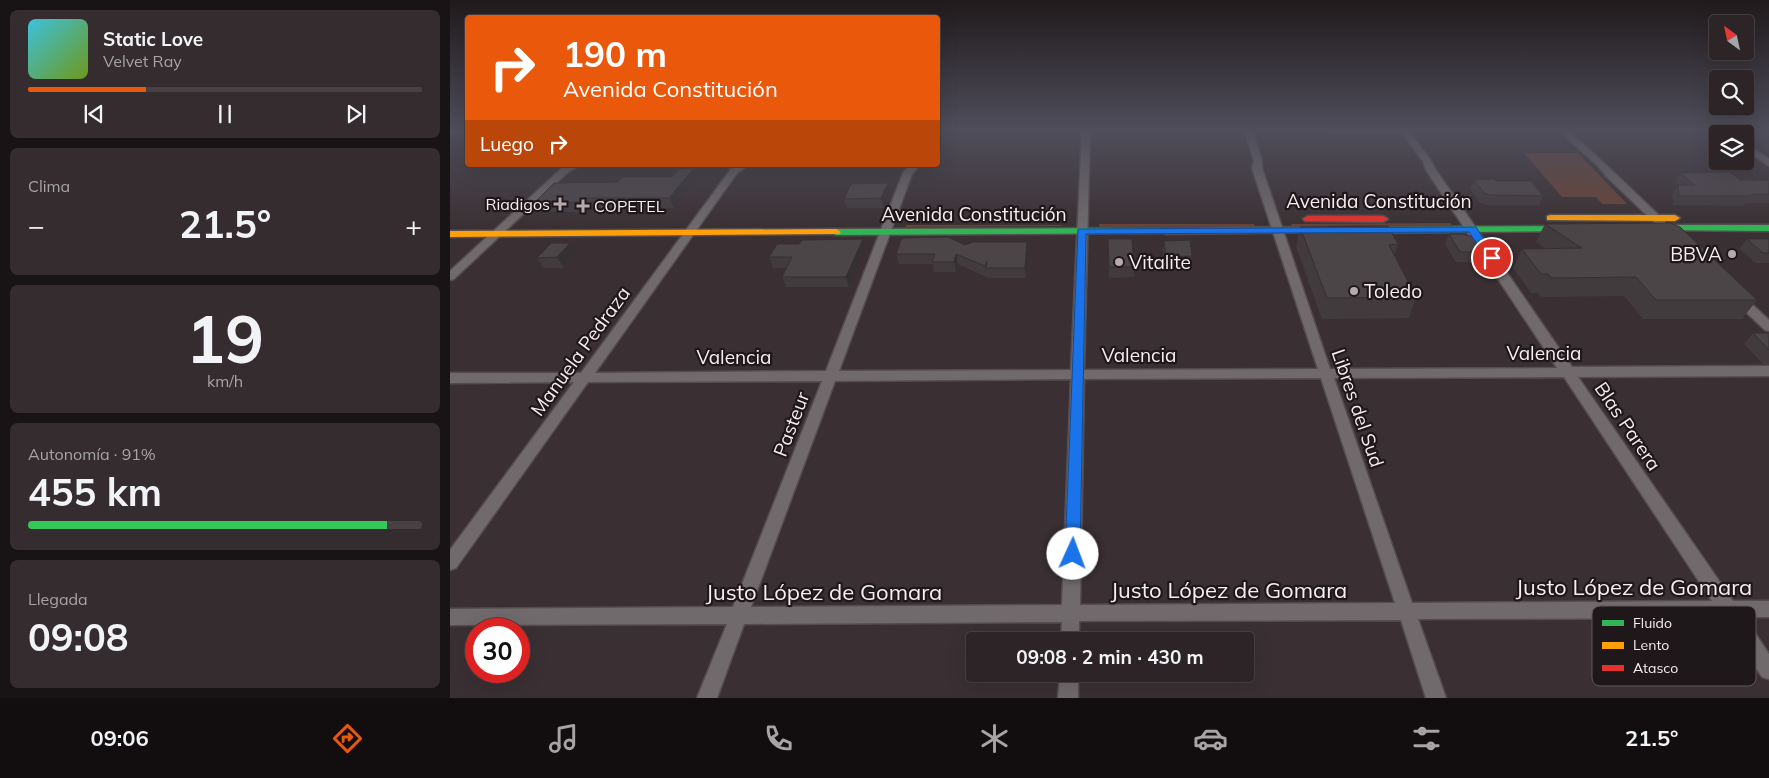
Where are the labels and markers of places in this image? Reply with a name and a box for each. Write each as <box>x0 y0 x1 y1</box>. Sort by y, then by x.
place label: Riadigos <box>485 194 550 214</box>
place label: COPETEL <box>594 196 665 216</box>
marker: Riadigos <box>554 198 566 210</box>
marker: COPETEL <box>576 199 590 213</box>
pin <box>1471 237 1513 279</box>
place label: BBVA <box>1670 242 1722 266</box>
marker: BBVA <box>1726 248 1738 260</box>
place label: Vitalite <box>1129 250 1191 274</box>
marker: Vitalite <box>1113 256 1125 268</box>
place label: Toledo <box>1364 279 1422 303</box>
marker: Toledo <box>1348 285 1360 297</box>

